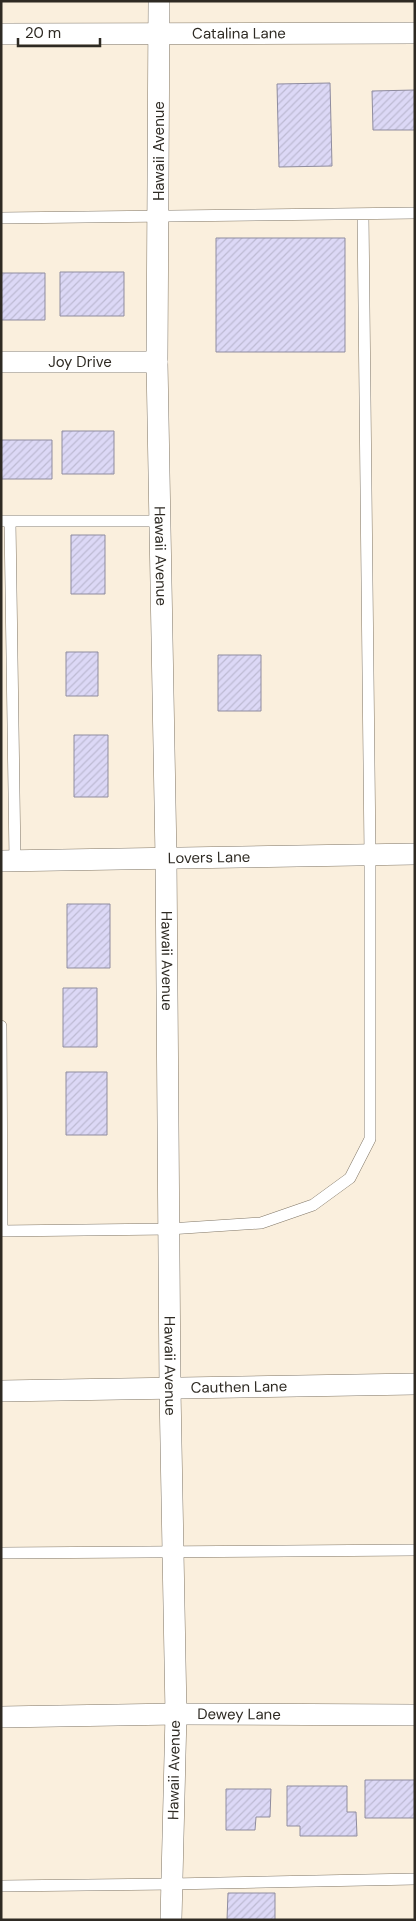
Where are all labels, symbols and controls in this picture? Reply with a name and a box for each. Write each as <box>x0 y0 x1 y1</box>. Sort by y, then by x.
scale bar <box>18 15 100 47</box>
text: 20 m <box>25 23 61 43</box>
street label: Catalina Lane <box>192 23 286 44</box>
street label: Hawaii Avenue <box>149 101 169 201</box>
street label: Joy Drive <box>48 352 112 372</box>
street label: Hawaii Avenue <box>150 506 171 606</box>
street label: Lovers Lane <box>168 847 250 868</box>
street label: Hawaii Avenue <box>156 911 177 1011</box>
street label: Hawaii Avenue <box>159 1316 180 1416</box>
street label: Cauthen Lane <box>191 1376 287 1398</box>
street label: Dewey Lane <box>197 1704 281 1724</box>
street label: Hawaii Avenue <box>163 1720 185 1820</box>

